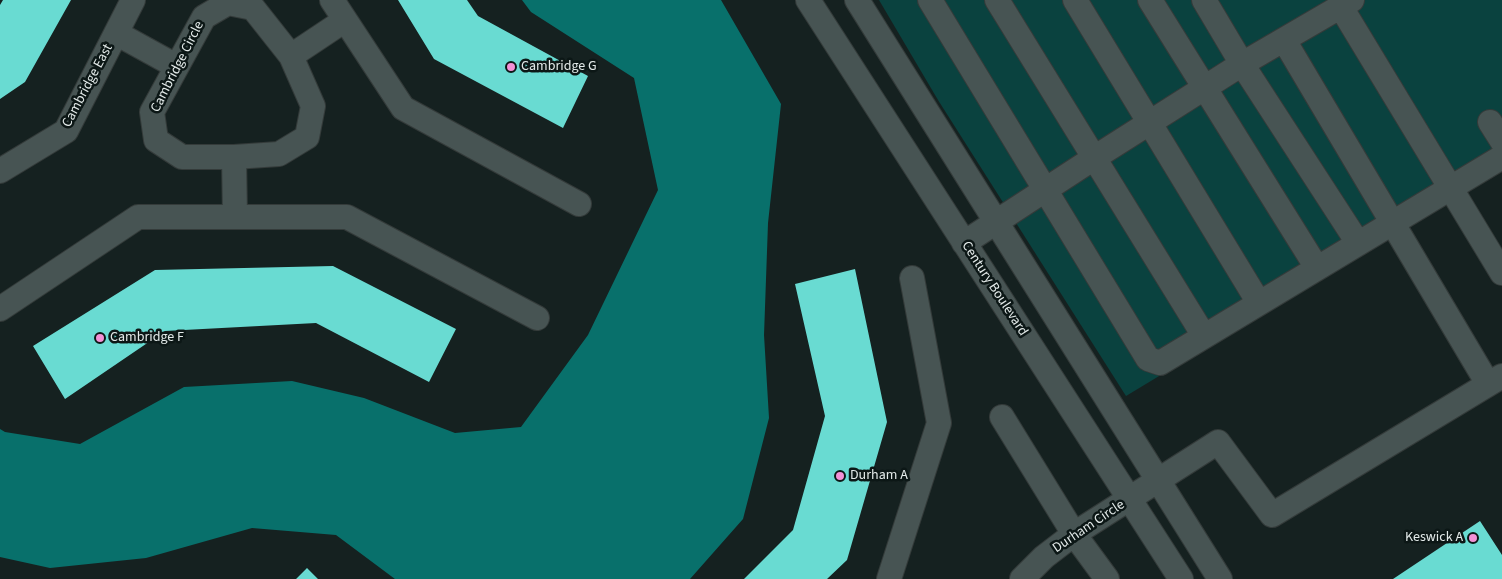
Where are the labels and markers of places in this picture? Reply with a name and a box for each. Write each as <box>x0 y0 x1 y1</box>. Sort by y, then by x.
place label: Cambridge G <box>521 59 597 75</box>
marker: Cambridge G <box>505 61 517 73</box>
place label: Cambridge F <box>110 330 184 346</box>
marker: Cambridge F <box>94 332 106 344</box>
place label: Durham A <box>850 468 908 484</box>
marker: Durham A <box>834 470 846 482</box>
place label: Keswick A <box>1405 530 1463 546</box>
marker: Keswick A <box>1467 532 1479 544</box>

